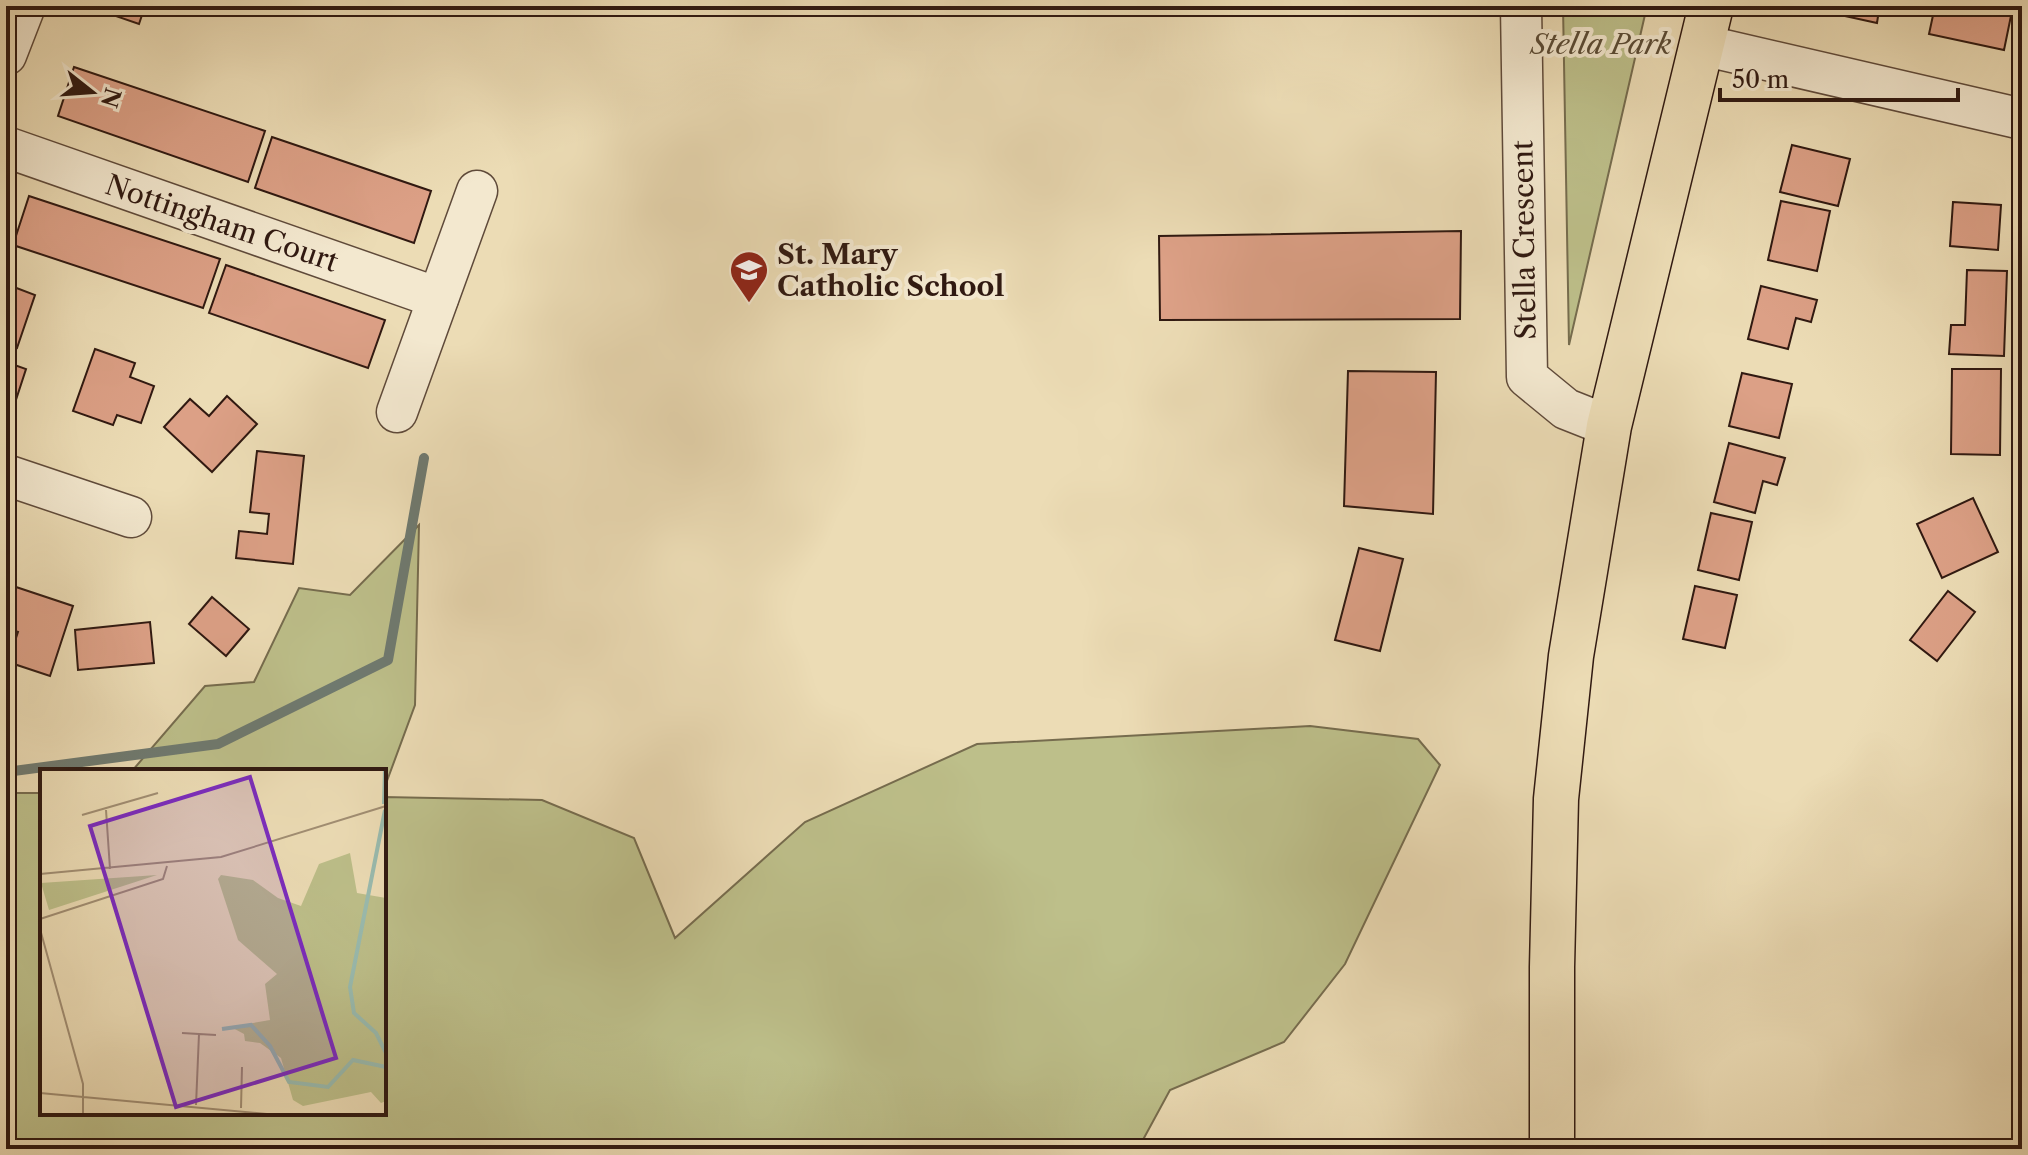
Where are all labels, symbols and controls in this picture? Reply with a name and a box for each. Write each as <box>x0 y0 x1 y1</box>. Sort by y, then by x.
park label: Stella Park <box>1529 27 1672 61</box>
north arrow <box>52 52 132 132</box>
scale bar <box>1720 52 1958 102</box>
text: 50 m <box>1732 65 1789 94</box>
text: N <box>95 85 126 111</box>
street label: Stella Crescent <box>1505 140 1543 340</box>
street label: Nottingham Court <box>101 167 343 279</box>
place label: St. Mary Catholic School <box>777 237 1004 303</box>
school or university icon: St. Mary Catholic School <box>728 249 770 304</box>
inset map <box>40 769 386 1115</box>

